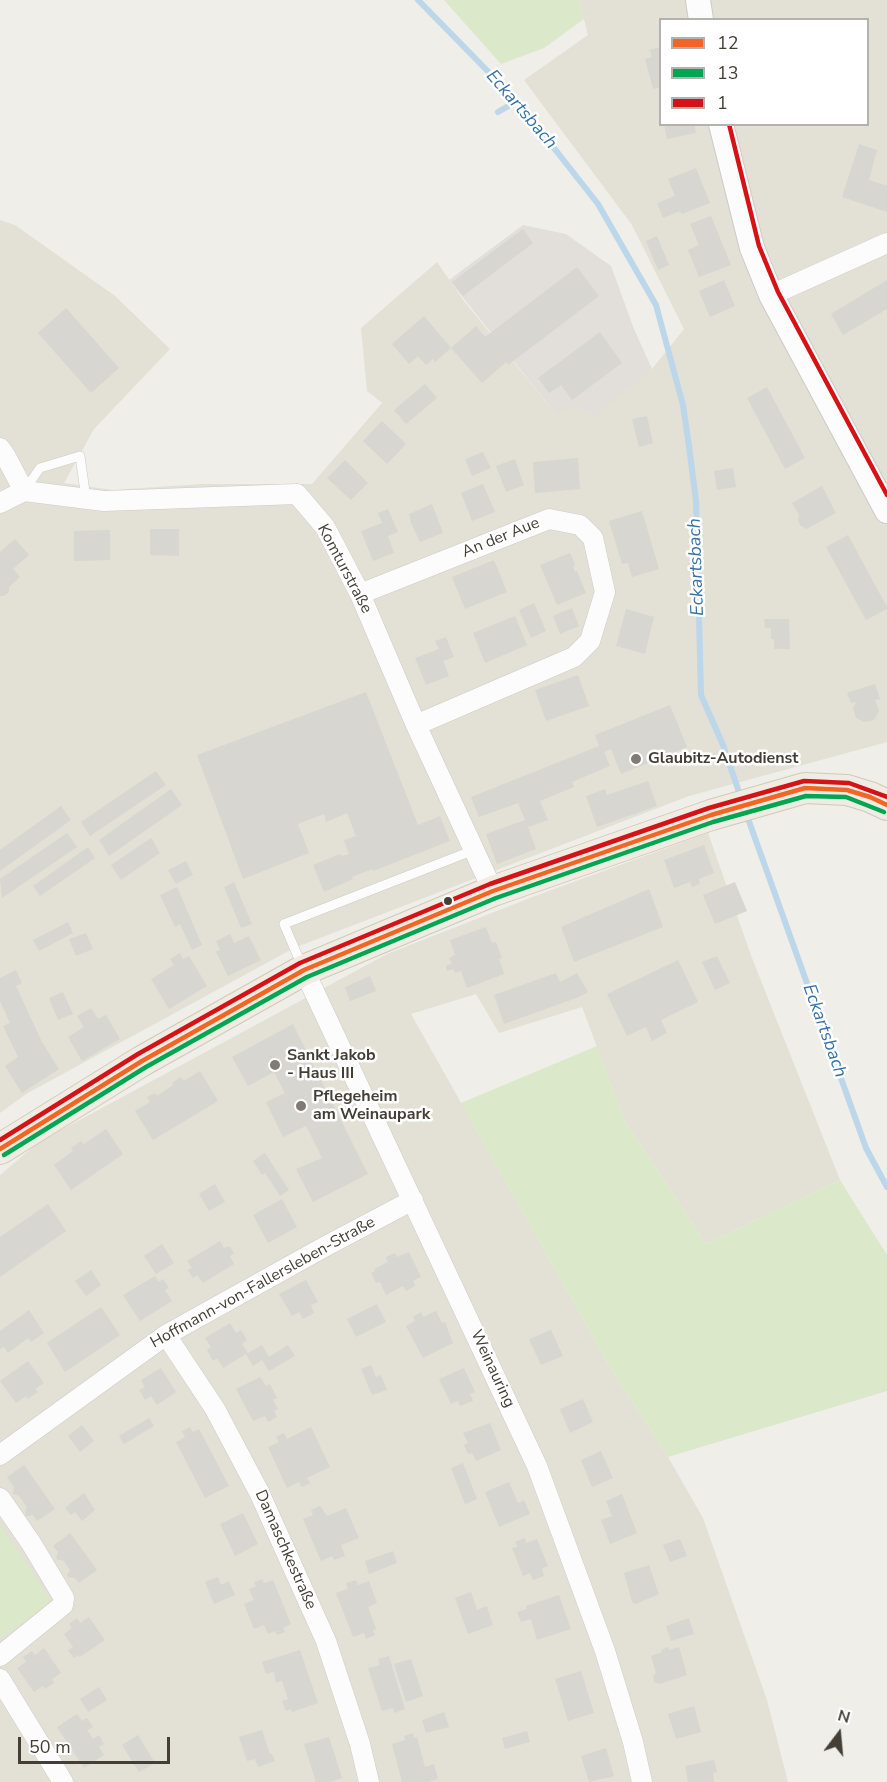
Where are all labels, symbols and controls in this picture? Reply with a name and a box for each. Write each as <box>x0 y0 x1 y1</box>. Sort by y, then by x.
legend <box>659 18 869 126</box>
text: 12 <box>717 31 739 55</box>
text: 13 <box>717 61 739 85</box>
water label: Eckartsbach <box>481 66 561 154</box>
text: 1 <box>717 91 728 115</box>
street label: An der Aue <box>460 514 542 562</box>
water label: Eckartsbach <box>685 518 709 616</box>
street label: Komturstraße <box>312 521 376 617</box>
place label: Glaubitz-Autodienst <box>648 749 798 769</box>
marker: Glaubitz-Autodienst <box>629 752 643 766</box>
unlabelled marker <box>442 895 454 907</box>
water label: Eckartsbach <box>797 981 851 1081</box>
place label: Sankt Jakob - Haus III <box>287 1046 376 1084</box>
marker: Sankt Jakob - Haus III <box>268 1058 282 1072</box>
place label: Pflegeheim am Weinaupark <box>313 1087 430 1125</box>
marker: Pflegeheim am Weinaupark <box>294 1099 308 1113</box>
street label: Hoffmann-von-Fallersleben-Straße <box>147 1213 379 1353</box>
street label: Weinauring <box>466 1327 518 1411</box>
street label: Damaschkestraße <box>250 1487 320 1613</box>
north arrow <box>809 1704 869 1764</box>
text: N <box>835 1704 853 1729</box>
scale bar <box>21 1725 172 1763</box>
text: 50 m <box>29 1735 71 1759</box>

